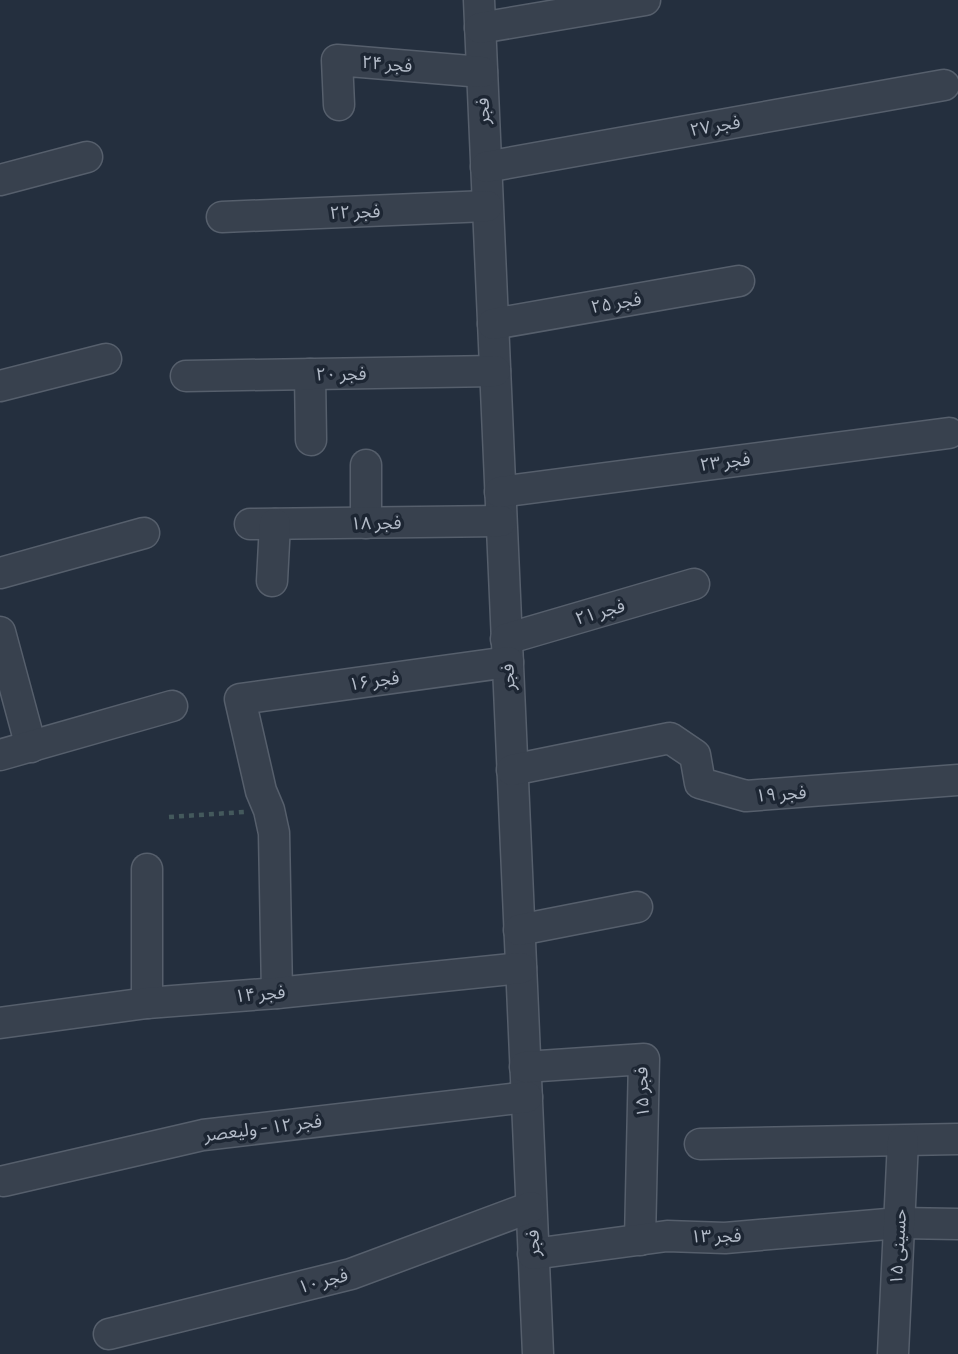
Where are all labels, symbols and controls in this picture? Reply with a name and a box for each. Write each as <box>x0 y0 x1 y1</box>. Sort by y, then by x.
street label: فجر ۲۴ <box>361 49 413 77</box>
street label: فجر <box>470 97 494 126</box>
street label: فجر ۲۷ <box>688 109 742 141</box>
street label: فجر ۲۲ <box>329 198 381 224</box>
street label: فجر ۲۵ <box>589 286 643 318</box>
street label: فجر ۲۰ <box>315 361 367 385</box>
street label: فجر ۲۳ <box>698 446 752 476</box>
street label: فجر ۱۸ <box>350 510 402 534</box>
street label: فجر ۲۱ <box>572 592 627 630</box>
street label: فجر <box>494 663 520 692</box>
street label: فجر ۱۶ <box>347 665 401 695</box>
street label: فجر ۱۹ <box>755 779 807 807</box>
street label: فجر ۱۴ <box>234 979 286 1007</box>
street label: فجر ۱۵ <box>628 1066 654 1118</box>
street label: فجر ۱۲ - ولیعصر <box>202 1108 323 1146</box>
street label: حسینی ۱۵ <box>883 1208 911 1286</box>
street label: فجر ۱۳ <box>690 1223 742 1247</box>
street label: فجر <box>519 1229 545 1258</box>
street label: فجر ۱۰ <box>295 1262 350 1298</box>

